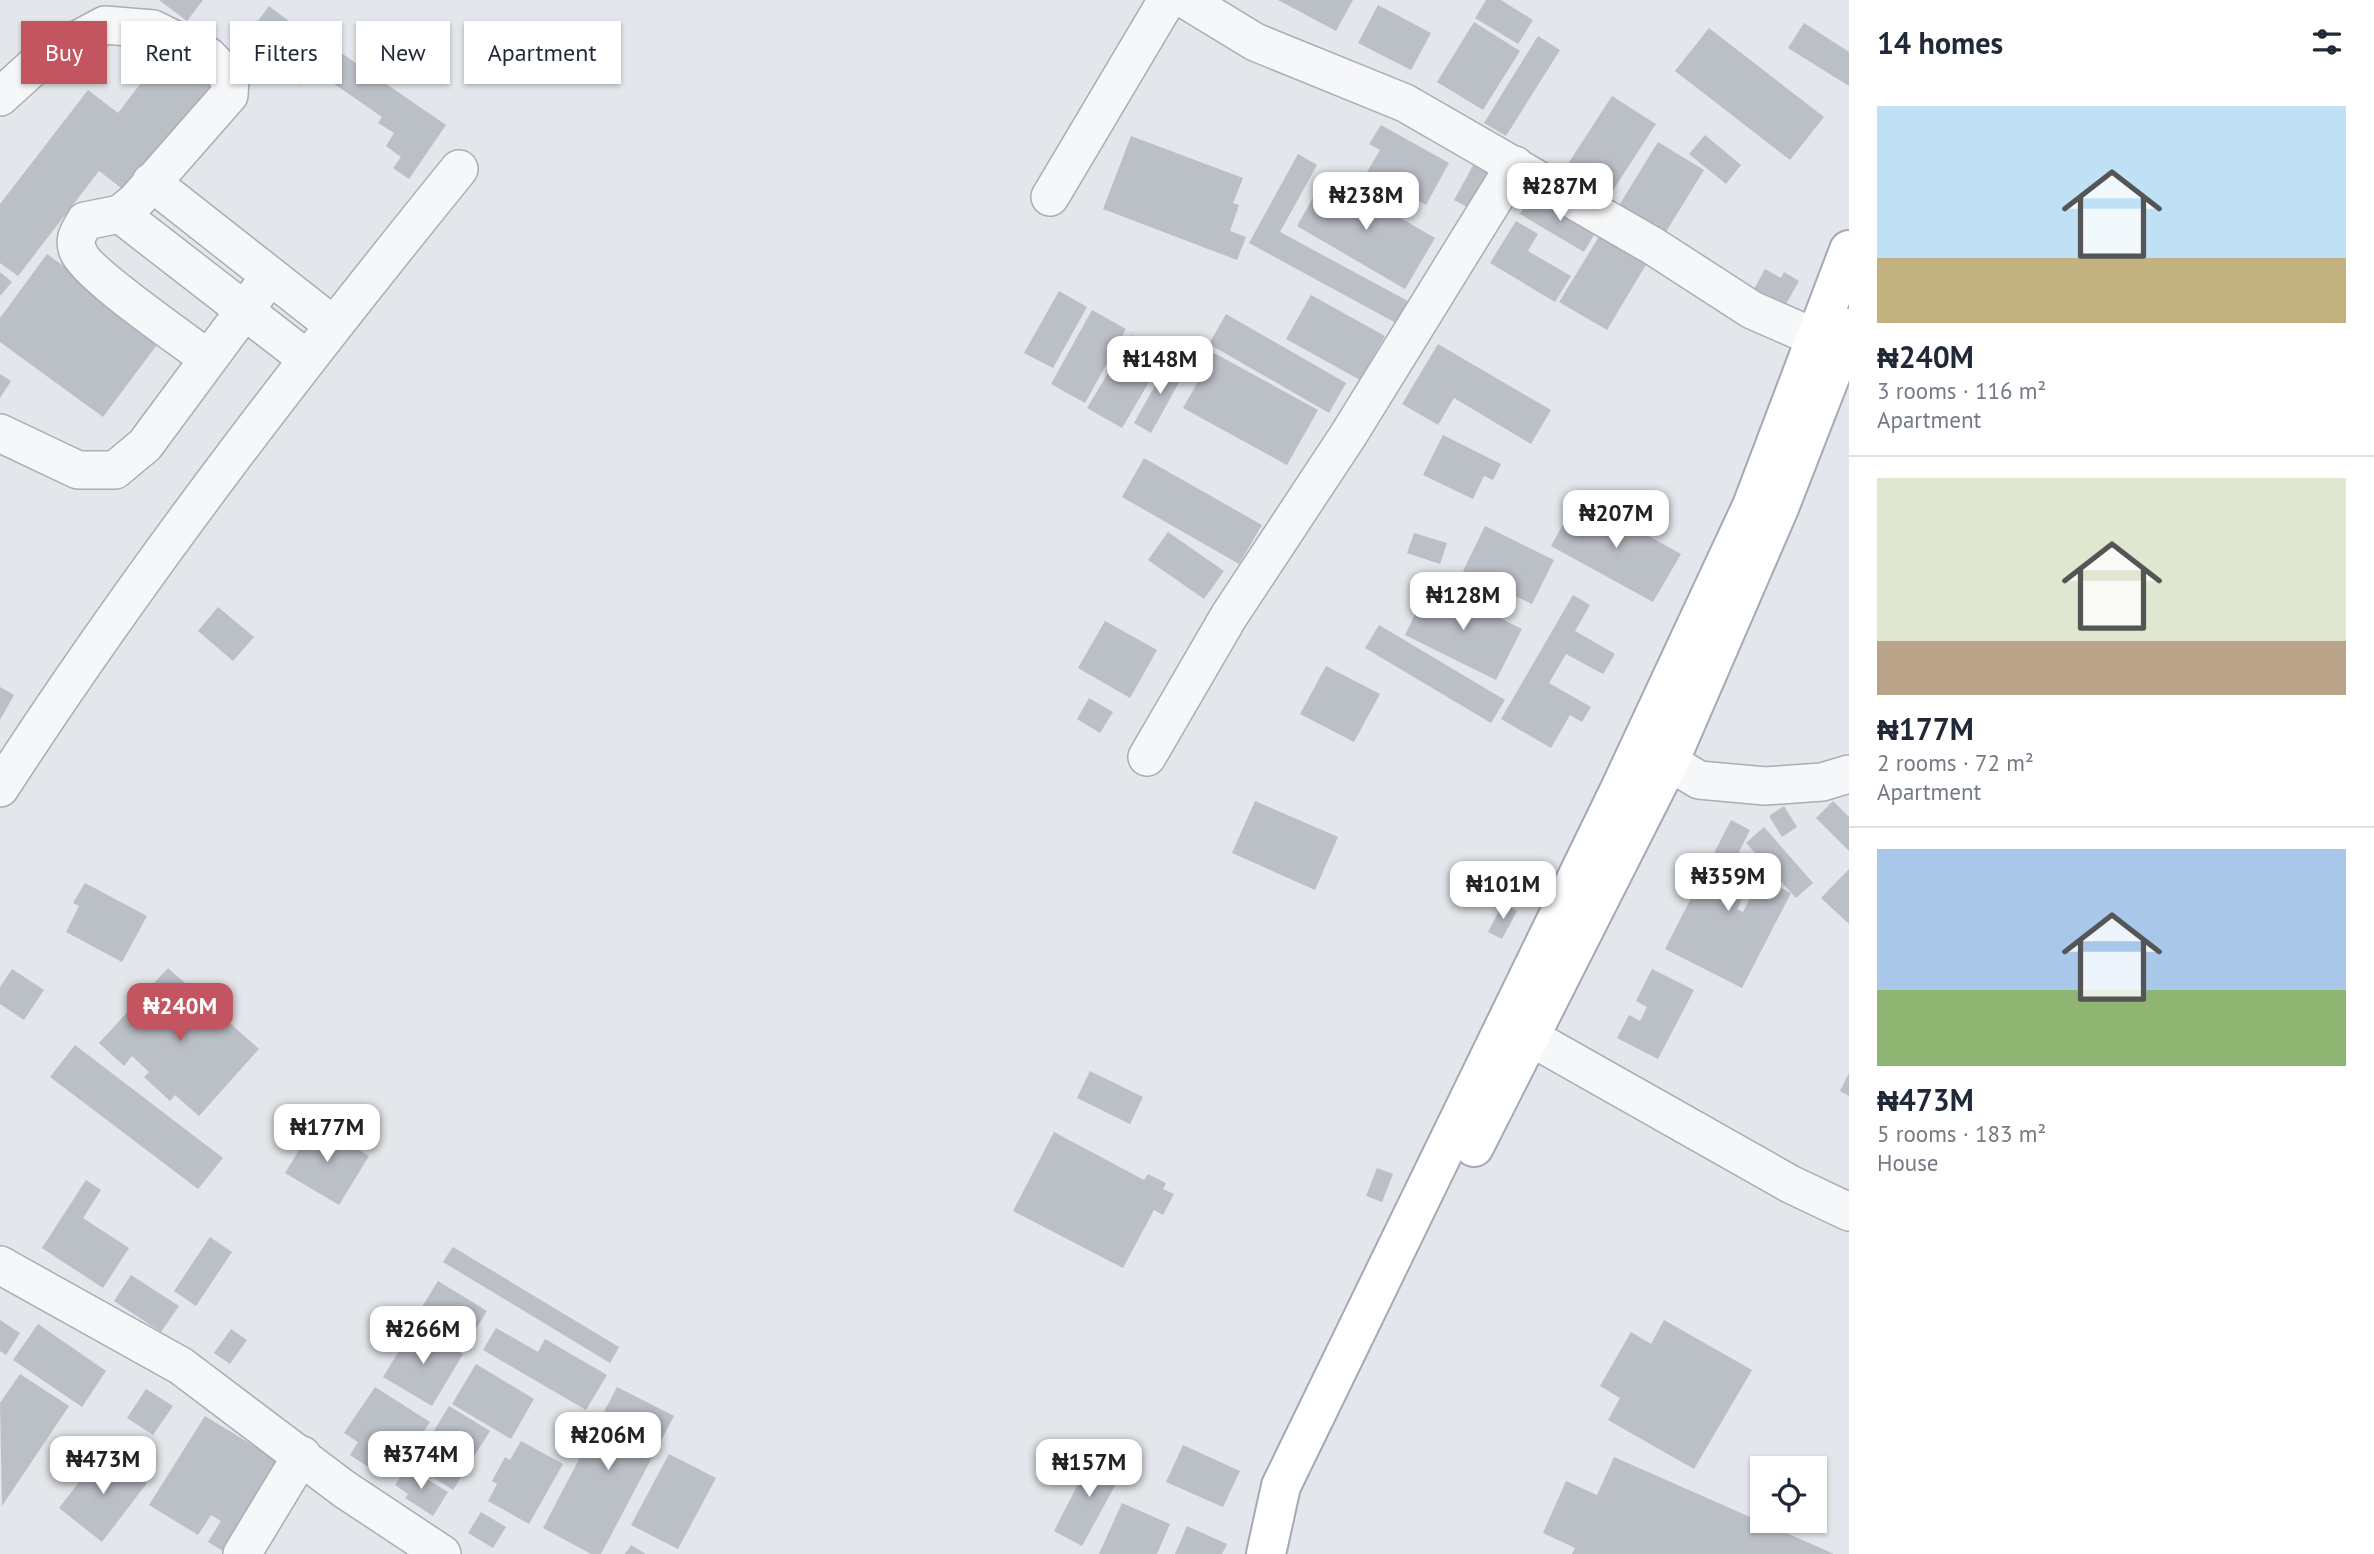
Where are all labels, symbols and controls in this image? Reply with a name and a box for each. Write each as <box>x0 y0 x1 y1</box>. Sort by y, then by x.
chip: Buy <box>21 21 107 84</box>
chip: Rent <box>121 21 216 84</box>
chip: Filters <box>230 21 342 84</box>
chip: New <box>356 21 450 84</box>
chip: Apartment <box>464 21 621 84</box>
text: 14 homes <box>1877 23 2003 62</box>
icon: filters <box>2308 23 2346 61</box>
icon: home <box>2049 151 2175 277</box>
pin: ₦287M <box>1511 164 1609 223</box>
text: ₦287M <box>1523 171 1597 200</box>
pin: ₦238M <box>1317 173 1415 232</box>
text: ₦238M <box>1329 180 1403 209</box>
pin: ₦148M <box>1111 336 1209 396</box>
text: ₦240M <box>1877 337 1974 376</box>
text: ₦148M <box>1123 344 1197 373</box>
text: 3 rooms · 116 m² <box>1877 376 2046 405</box>
text: Apartment <box>1877 405 1981 434</box>
pin: ₦207M <box>1567 490 1665 550</box>
text: ₦207M <box>1579 498 1653 527</box>
icon: home <box>2049 523 2175 649</box>
pin: ₦128M <box>1414 572 1512 632</box>
text: ₦128M <box>1426 580 1500 609</box>
text: ₦177M <box>1877 709 1974 748</box>
text: 2 rooms · 72 m² <box>1877 748 2034 777</box>
text: Apartment <box>1877 777 1981 806</box>
pin: ₦359M <box>1679 853 1777 913</box>
text: ₦359M <box>1691 861 1765 890</box>
pin: ₦101M <box>1454 862 1552 921</box>
text: ₦101M <box>1466 869 1540 898</box>
icon: home <box>2049 894 2175 1020</box>
pin: ₦240M <box>131 984 229 1043</box>
text: ₦240M <box>143 991 217 1020</box>
text: ₦473M <box>1877 1080 1974 1119</box>
pin: ₦177M <box>278 1104 376 1164</box>
text: ₦177M <box>290 1112 364 1141</box>
text: 5 rooms · 183 m² <box>1877 1119 2046 1148</box>
text: House <box>1877 1148 1939 1177</box>
pin: ₦266M <box>374 1306 472 1366</box>
text: ₦266M <box>386 1314 460 1343</box>
pin: ₦206M <box>559 1412 657 1472</box>
text: ₦206M <box>571 1420 645 1449</box>
pin: ₦374M <box>372 1432 470 1491</box>
pin: ₦473M <box>54 1436 152 1496</box>
text: ₦374M <box>384 1439 458 1468</box>
pin: ₦157M <box>1040 1440 1138 1499</box>
text: ₦473M <box>66 1444 140 1473</box>
text: ₦157M <box>1052 1447 1126 1476</box>
map controls <box>1750 1456 1827 1533</box>
button: locate <box>1750 1456 1827 1533</box>

